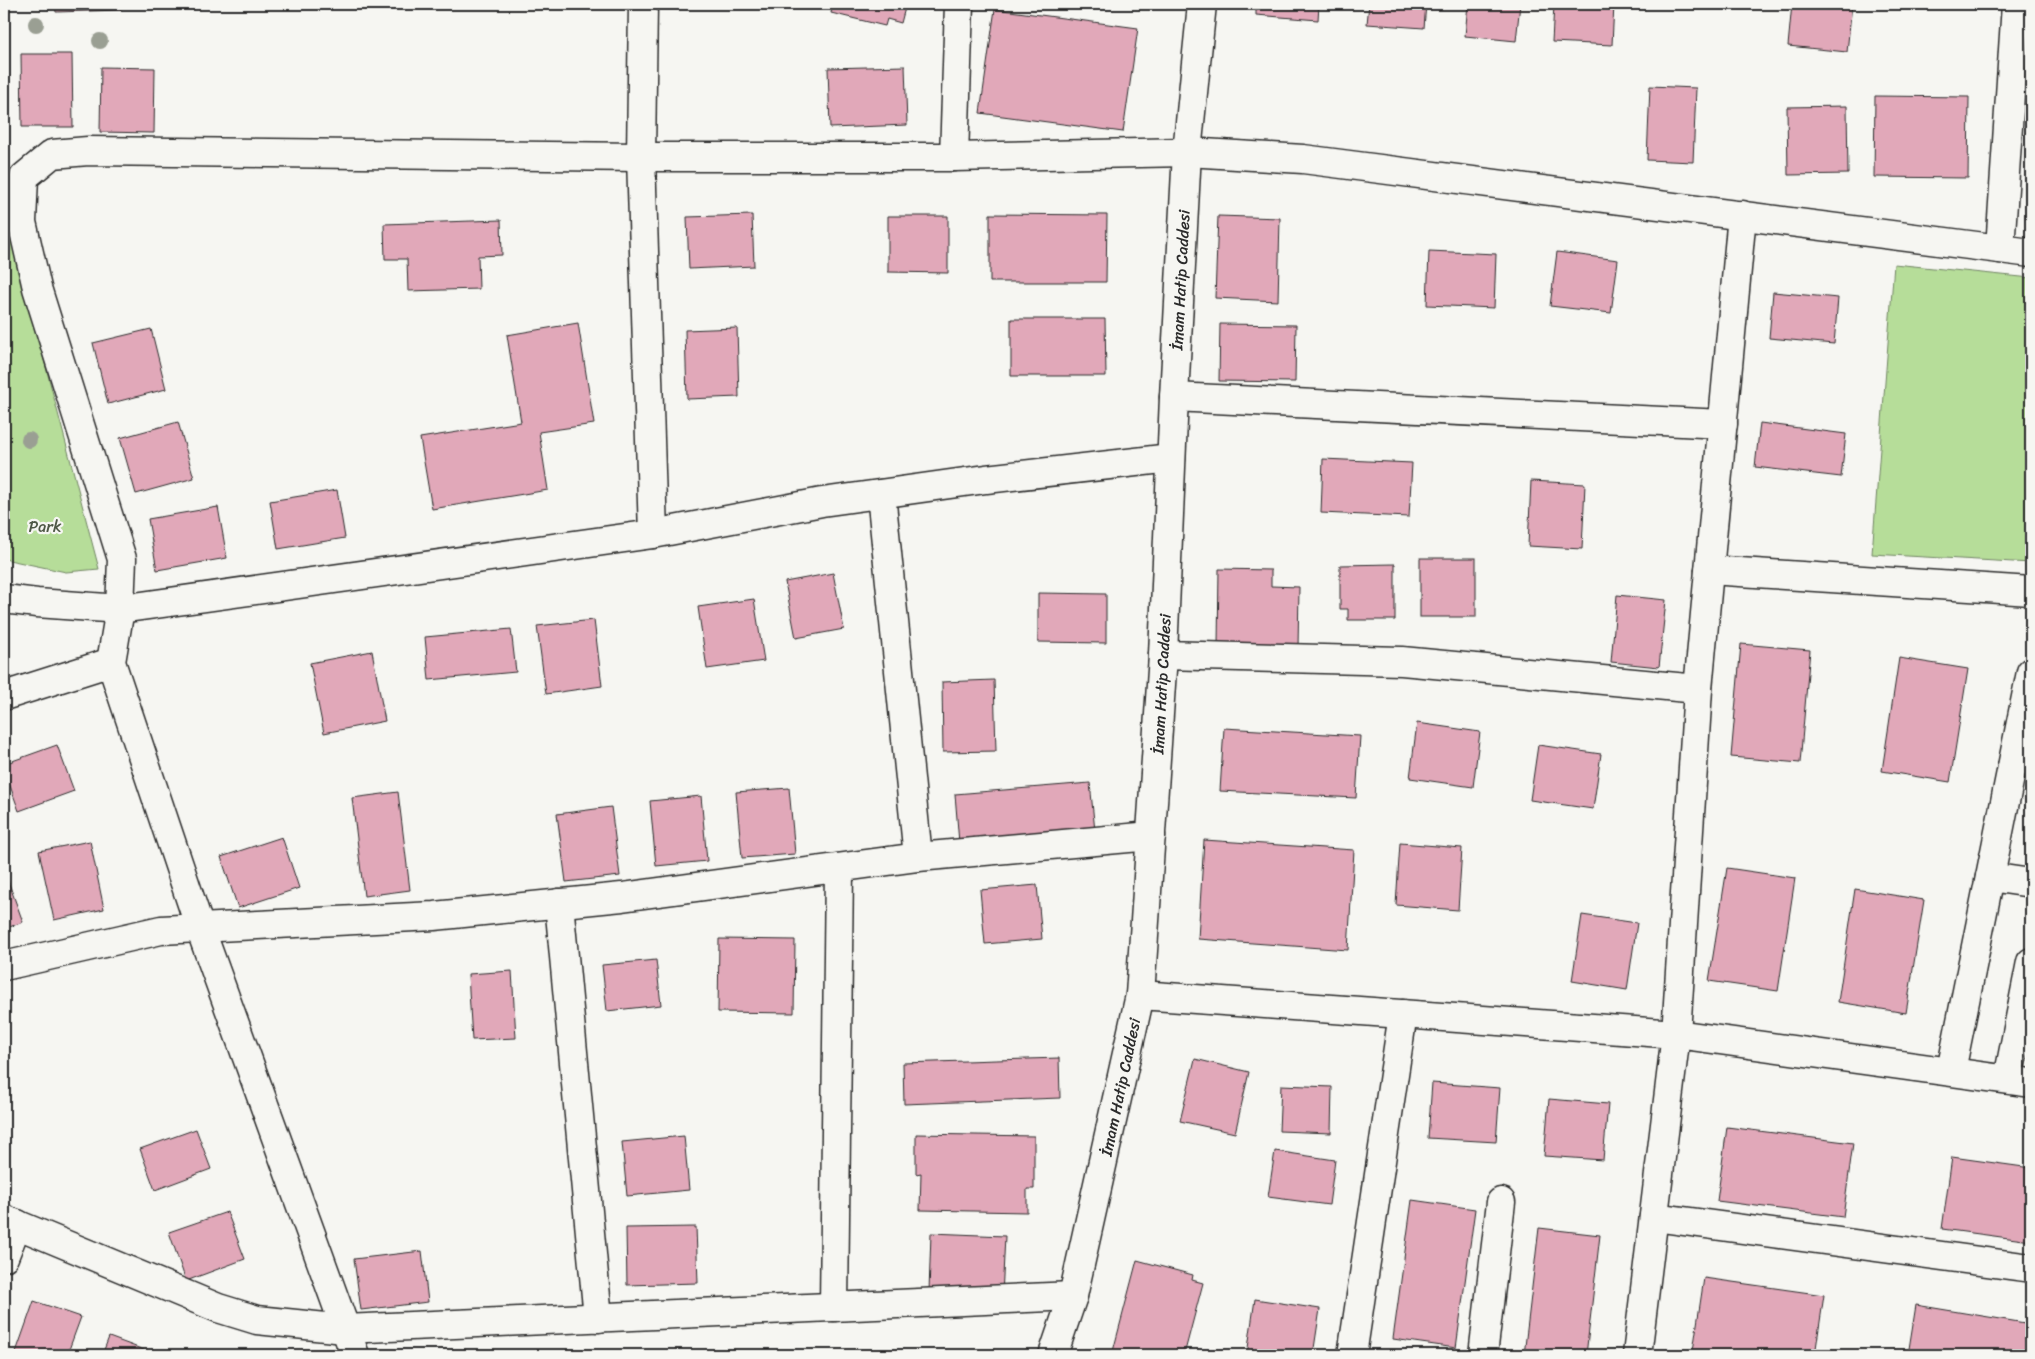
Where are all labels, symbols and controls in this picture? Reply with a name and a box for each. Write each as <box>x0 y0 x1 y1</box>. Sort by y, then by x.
street label: İmam Hatip Caddesi <box>1162 208 1199 352</box>
park label: Park <box>29 512 62 541</box>
street label: İmam Hatip Caddesi <box>1143 612 1180 756</box>
street label: İmam Hatip Caddesi <box>1091 1015 1149 1160</box>

